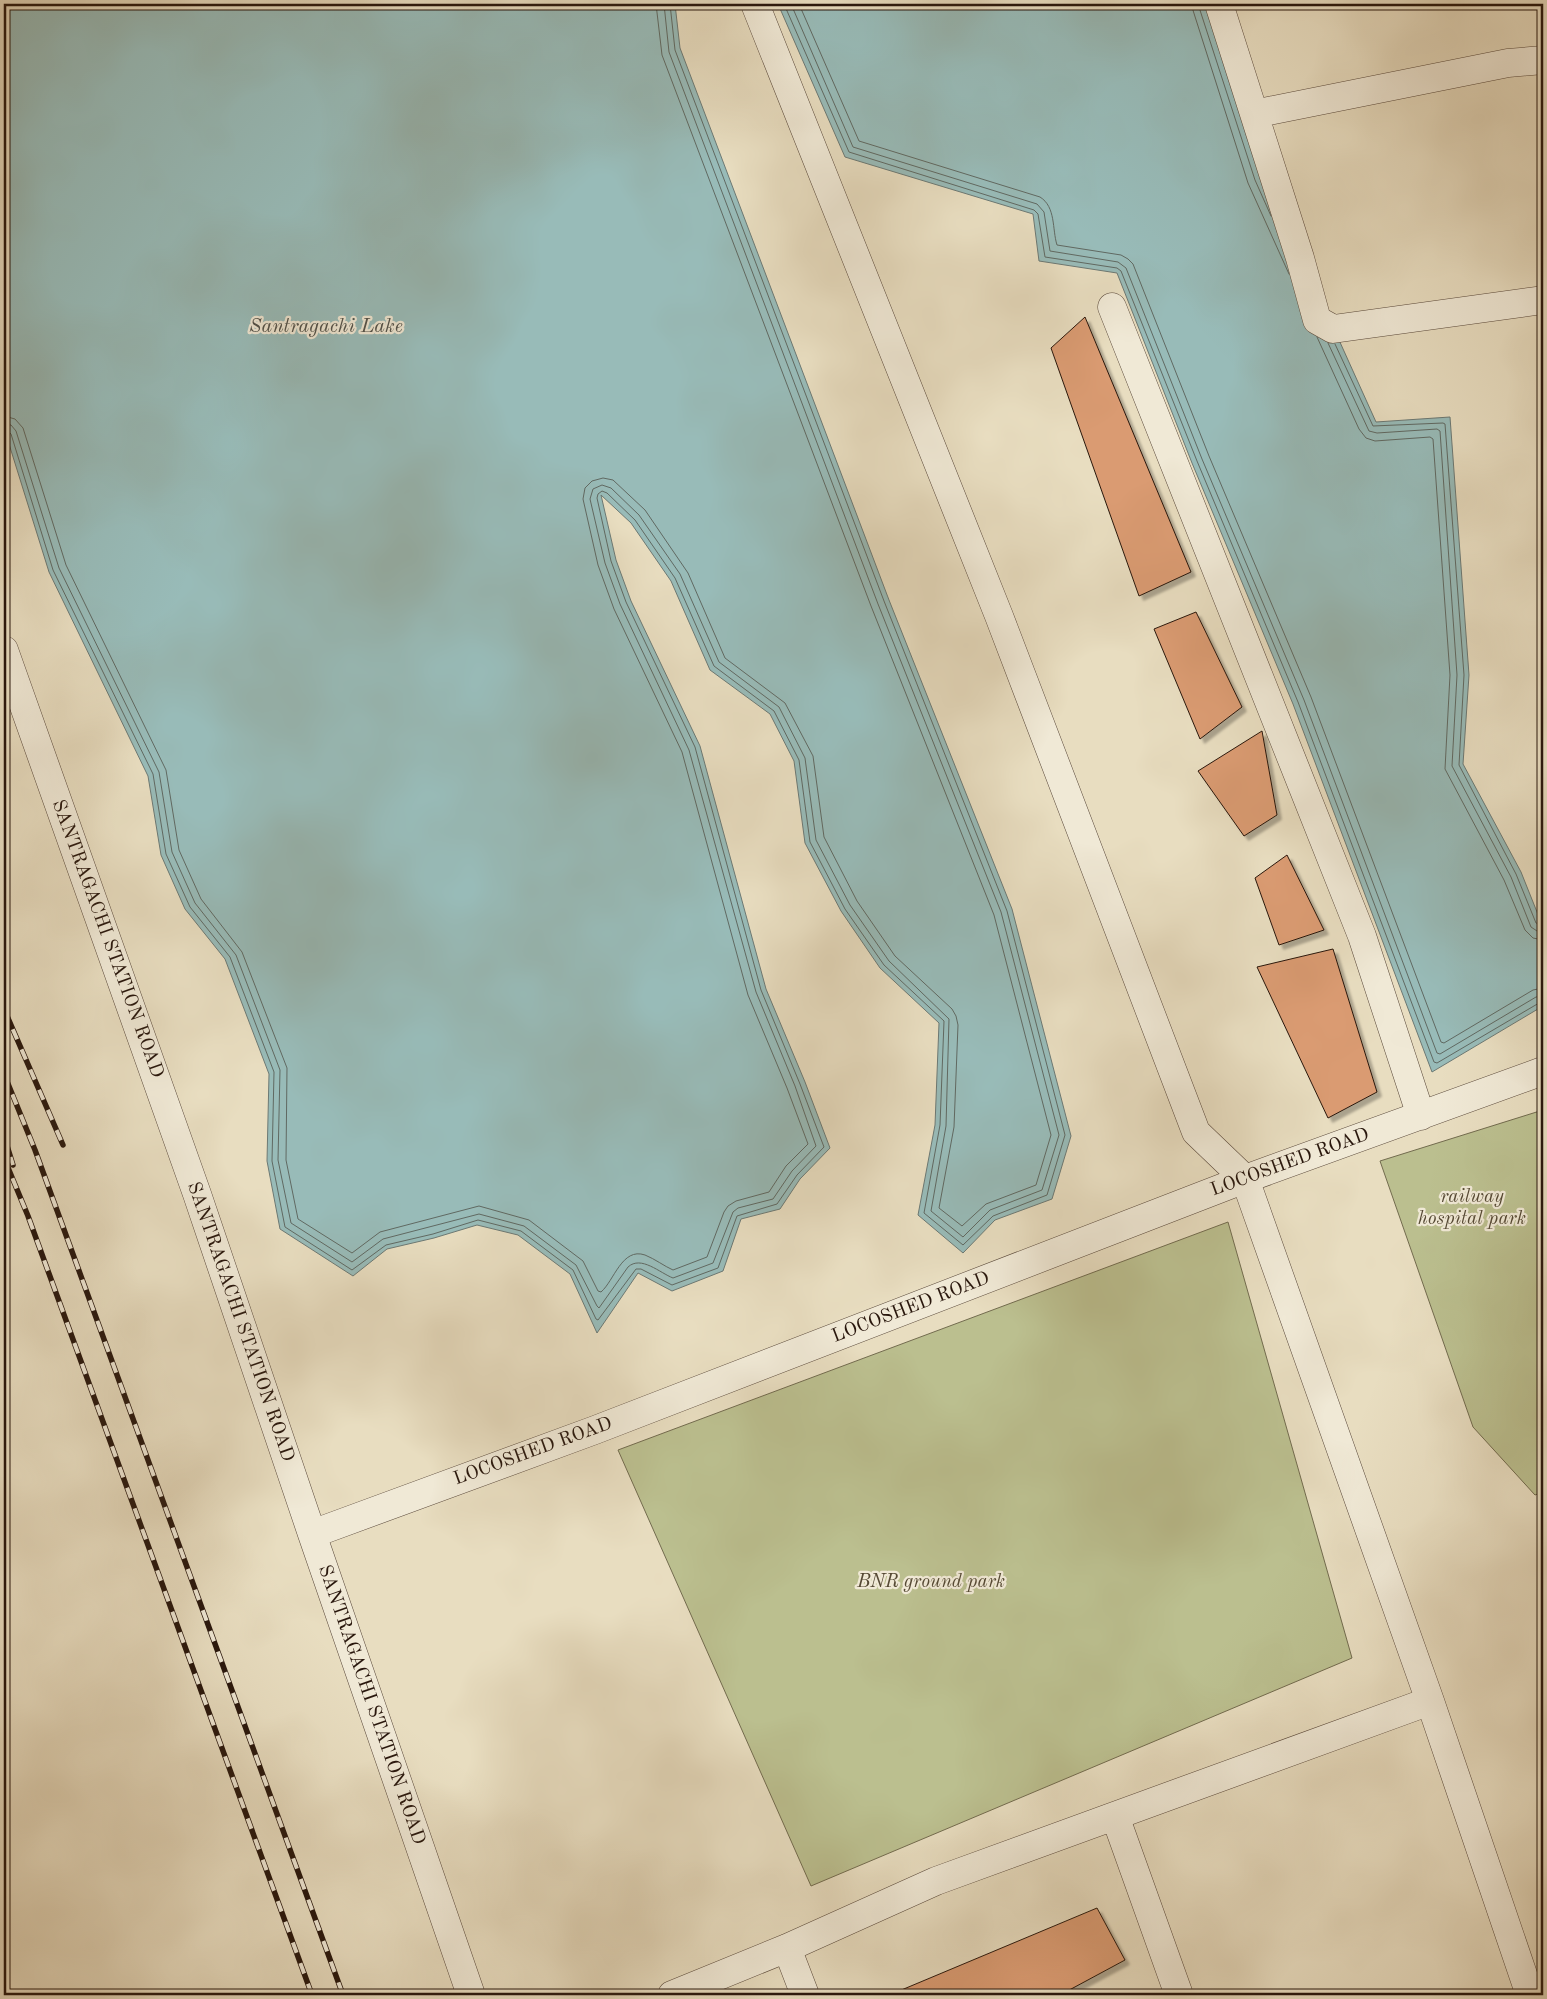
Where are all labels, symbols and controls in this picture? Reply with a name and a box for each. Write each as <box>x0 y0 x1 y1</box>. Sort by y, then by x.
water label: Santragachi Lake <box>249 317 403 337</box>
street label: SANTRAGACHI STATION ROAD <box>48 797 166 1081</box>
street label: LOCOSHED ROAD <box>1208 1125 1372 1201</box>
street label: SANTRAGACHI STATION ROAD <box>183 1180 297 1464</box>
park label: railway hospital park <box>1418 1188 1526 1229</box>
street label: LOCOSHED ROAD <box>830 1269 992 1347</box>
street label: LOCOSHED ROAD <box>451 1414 615 1490</box>
street label: SANTRAGACHI STATION ROAD <box>314 1563 428 1847</box>
park label: BNR ground park <box>856 1573 1005 1592</box>

